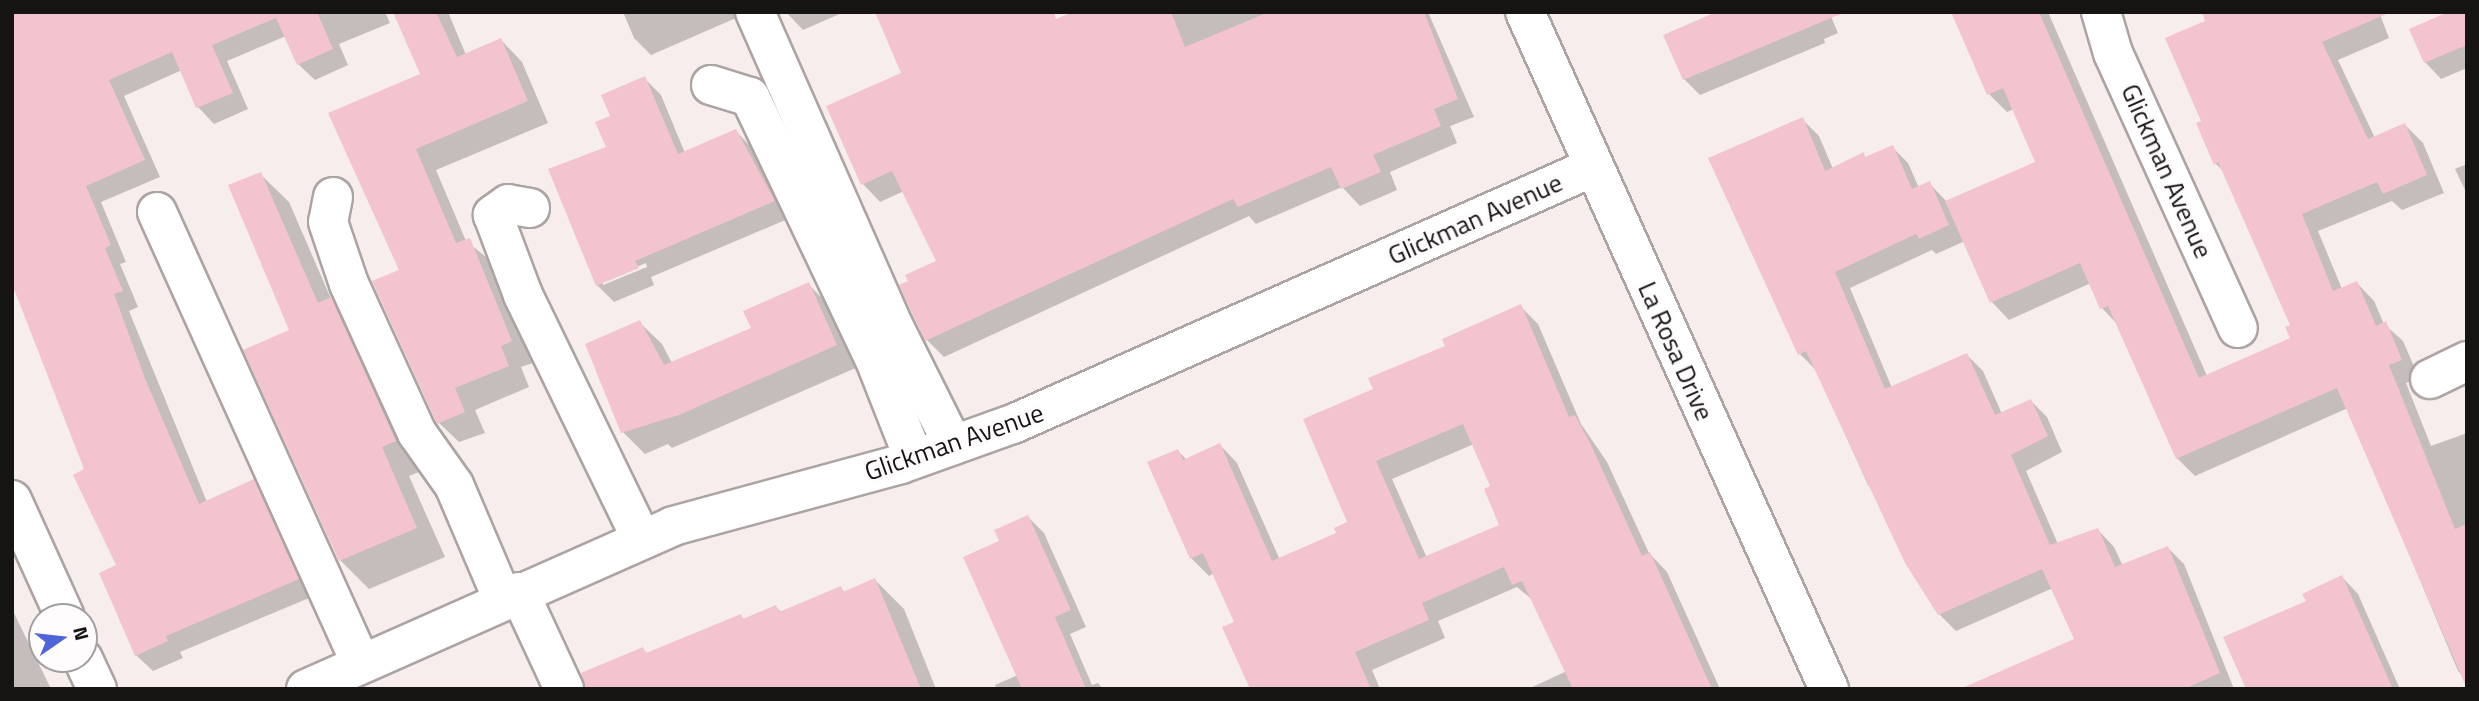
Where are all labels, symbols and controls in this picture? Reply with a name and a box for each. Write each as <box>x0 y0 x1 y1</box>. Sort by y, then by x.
street label: Glickman Avenue <box>2115 79 2219 263</box>
street label: Glickman Avenue <box>1383 167 1567 271</box>
street label: La Rosa Drive <box>1632 277 1720 425</box>
street label: Glickman Avenue <box>860 397 1048 487</box>
north arrow <box>28 603 98 673</box>
text: N <box>66 623 98 643</box>

